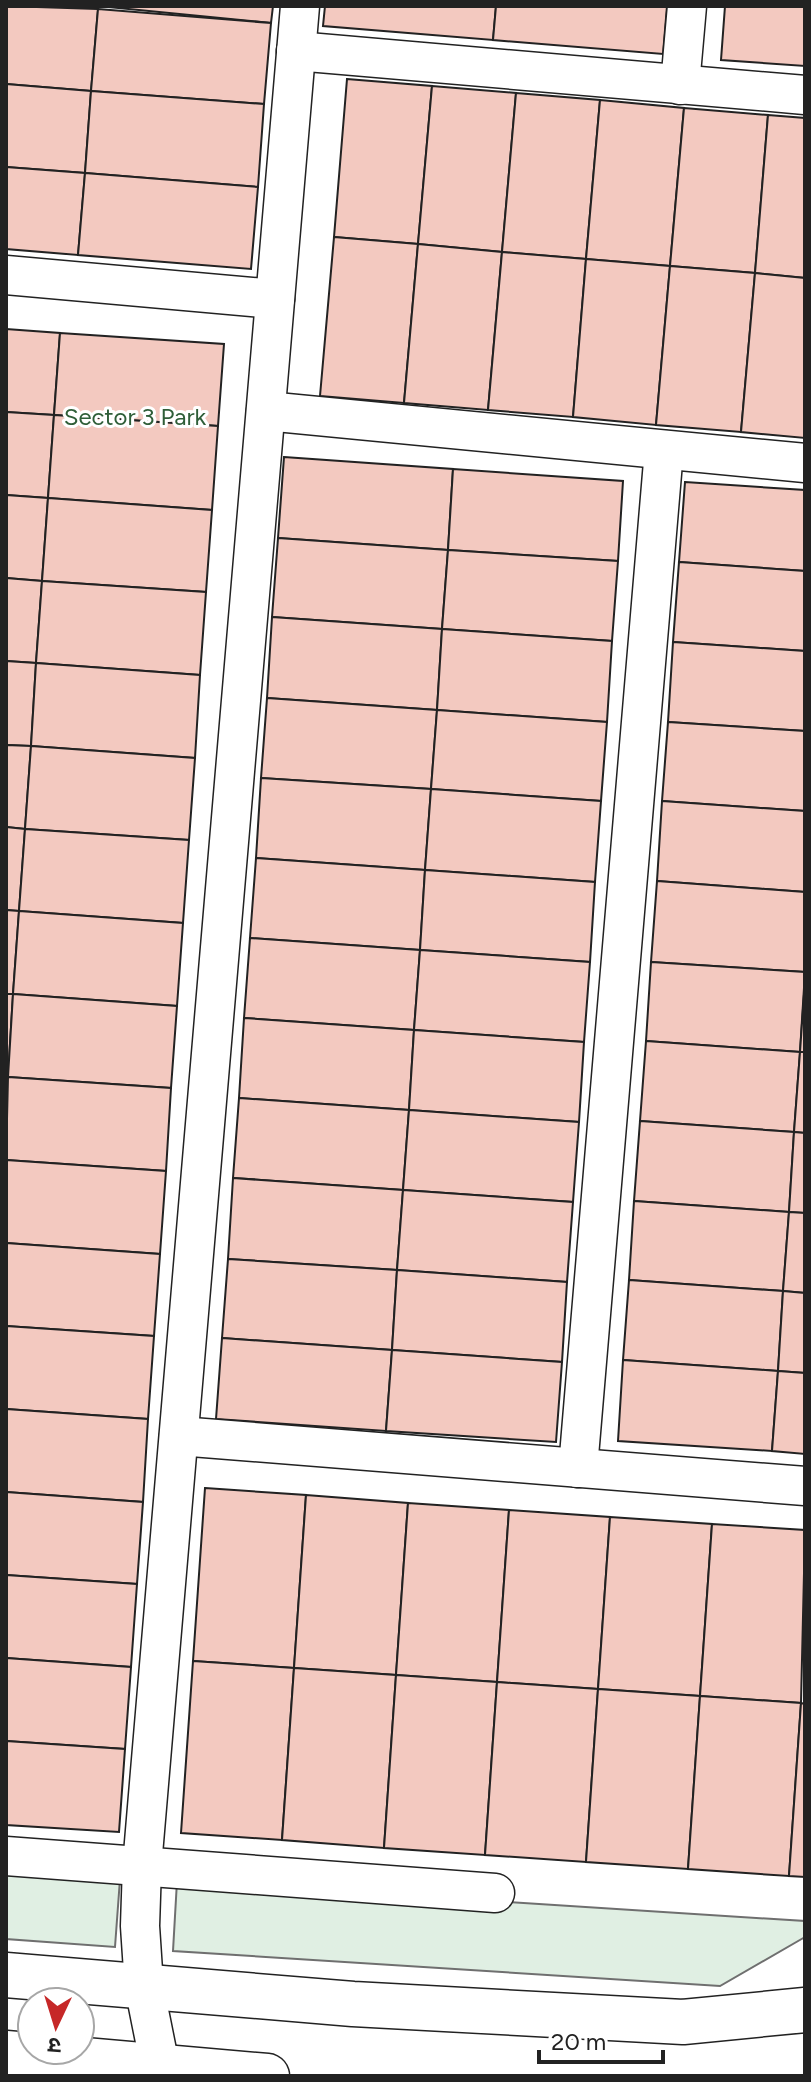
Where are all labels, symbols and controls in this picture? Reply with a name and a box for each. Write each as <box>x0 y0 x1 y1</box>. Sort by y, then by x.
park label: Sector 3 Park <box>64 402 207 431</box>
north arrow <box>16 1986 96 2066</box>
scale bar <box>539 2014 663 2064</box>
text: 20 m <box>551 2027 606 2056</box>
text: उ <box>46 2031 62 2059</box>

